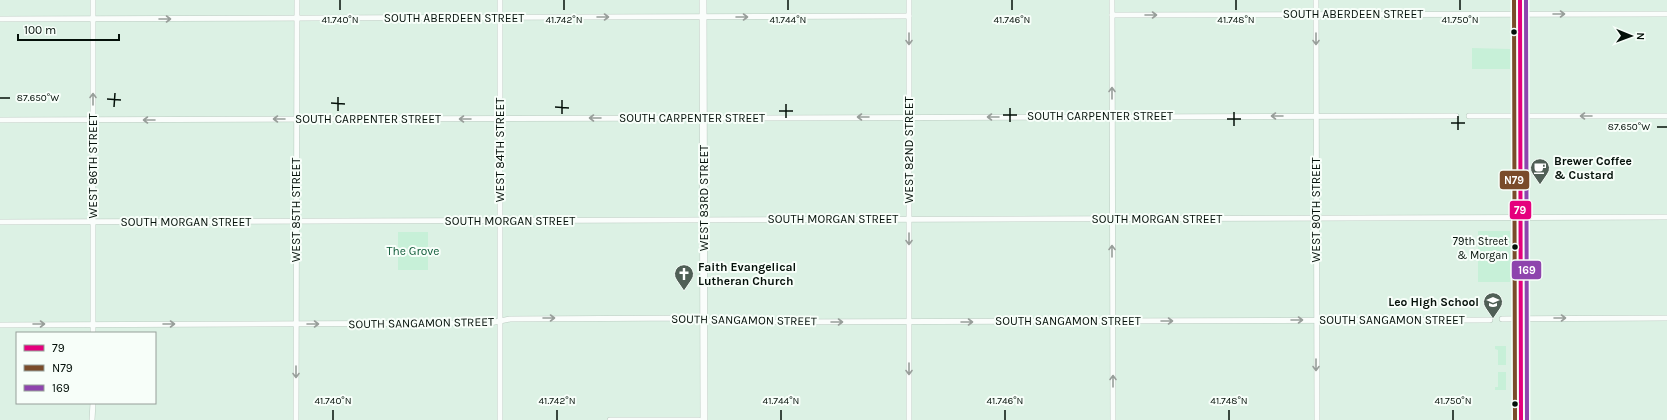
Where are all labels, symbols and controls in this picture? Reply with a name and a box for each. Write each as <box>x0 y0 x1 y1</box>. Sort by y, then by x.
street label: SOUTH ABERDEEN STREET <box>1283 7 1423 21</box>
one-way arrow <box>1552 10 1565 18</box>
street label: SOUTH ABERDEEN STREET <box>384 11 524 25</box>
one-way arrow <box>1144 11 1157 19</box>
one-way arrow <box>596 13 609 21</box>
one-way arrow <box>735 13 748 20</box>
text: 41.740°N <box>321 14 359 26</box>
text: 41.742°N <box>546 14 583 26</box>
text: 41.744°N <box>770 14 806 26</box>
text: 41.746°N <box>994 14 1030 26</box>
text: 41.748°N <box>1217 14 1255 26</box>
text: 41.750°N <box>1441 14 1479 26</box>
one-way arrow <box>158 15 171 23</box>
scale bar <box>18 16 119 42</box>
north arrow <box>1611 16 1651 56</box>
text: 100 m <box>24 23 56 37</box>
unlabelled marker <box>1509 27 1519 37</box>
one-way arrow <box>905 32 913 45</box>
one-way arrow <box>1312 32 1320 45</box>
text: N <box>1634 32 1647 40</box>
one-way arrow <box>1108 87 1116 100</box>
text: 87.650°W <box>17 92 59 104</box>
one-way arrow <box>89 93 97 106</box>
street label: WEST 82ND STREET <box>902 97 916 204</box>
street label: WEST 84TH STREET <box>493 98 507 202</box>
street label: SOUTH CARPENTER STREET <box>1027 109 1173 123</box>
street label: SOUTH CARPENTER STREET <box>619 111 765 125</box>
street label: SOUTH CARPENTER STREET <box>295 112 441 126</box>
one-way arrow <box>1271 112 1284 120</box>
one-way arrow <box>1580 112 1593 120</box>
one-way arrow <box>857 113 870 121</box>
one-way arrow <box>987 113 1000 121</box>
street label: WEST 86TH STREET <box>86 114 100 218</box>
one-way arrow <box>589 114 602 122</box>
one-way arrow <box>273 115 286 123</box>
one-way arrow <box>459 115 472 123</box>
one-way arrow <box>143 116 156 124</box>
text: 87.650°W <box>1608 121 1650 133</box>
street label: WEST 83RD STREET <box>697 145 711 251</box>
place label: Brewer Coffee & Custard <box>1554 154 1632 182</box>
street label: WEST 80TH STREET <box>1309 157 1323 263</box>
cafe icon: Brewer Coffee & Custard <box>1529 157 1551 185</box>
street label: WEST 85TH STREET <box>289 158 303 262</box>
line badge: N79 <box>1499 170 1530 190</box>
text: N79 <box>1504 174 1524 187</box>
line badge: 79 <box>1509 200 1532 220</box>
text: 79 <box>1514 204 1526 217</box>
street label: SOUTH MORGAN STREET <box>768 212 898 226</box>
street label: SOUTH MORGAN STREET <box>1092 212 1222 226</box>
street label: SOUTH MORGAN STREET <box>445 214 575 228</box>
street label: SOUTH MORGAN STREET <box>121 215 251 229</box>
one-way arrow <box>905 232 913 245</box>
place label: 79th Street & Morgan <box>1453 235 1508 262</box>
marker: 79th Street & Morgan <box>1510 242 1520 252</box>
park label: The Grove <box>386 244 440 258</box>
one-way arrow <box>1108 245 1116 258</box>
place label: Faith Evangelical Lutheran Church <box>698 260 796 288</box>
line badge: 169 <box>1511 260 1542 280</box>
church icon: Faith Evangelical Lutheran Church <box>673 263 695 291</box>
text: 169 <box>1518 264 1536 277</box>
school or university icon: Leo High School <box>1482 291 1504 319</box>
place label: Leo High School <box>1388 295 1479 309</box>
street label: SOUTH SANGAMON STREET <box>671 312 817 328</box>
street label: SOUTH SANGAMON STREET <box>1319 313 1465 327</box>
one-way arrow <box>542 314 555 322</box>
street label: SOUTH SANGAMON STREET <box>995 314 1141 328</box>
one-way arrow <box>1553 314 1566 322</box>
street label: SOUTH SANGAMON STREET <box>348 315 494 331</box>
one-way arrow <box>1290 316 1303 324</box>
one-way arrow <box>1160 317 1173 325</box>
one-way arrow <box>830 318 843 326</box>
one-way arrow <box>960 318 973 326</box>
one-way arrow <box>32 320 45 328</box>
one-way arrow <box>162 320 175 328</box>
one-way arrow <box>306 320 319 328</box>
legend <box>16 332 156 404</box>
text: 79 <box>52 341 65 355</box>
one-way arrow <box>1312 358 1320 371</box>
text: N79 <box>52 361 73 375</box>
one-way arrow <box>905 362 913 375</box>
one-way arrow <box>292 365 300 378</box>
one-way arrow <box>1109 375 1117 388</box>
text: 169 <box>52 381 70 395</box>
text: 41.740°N <box>314 395 352 407</box>
text: 41.742°N <box>539 395 576 407</box>
text: 41.744°N <box>763 395 799 407</box>
text: 41.746°N <box>987 395 1023 407</box>
text: 41.748°N <box>1210 395 1248 407</box>
text: 41.750°N <box>1434 395 1472 407</box>
unlabelled marker <box>1510 399 1520 409</box>

